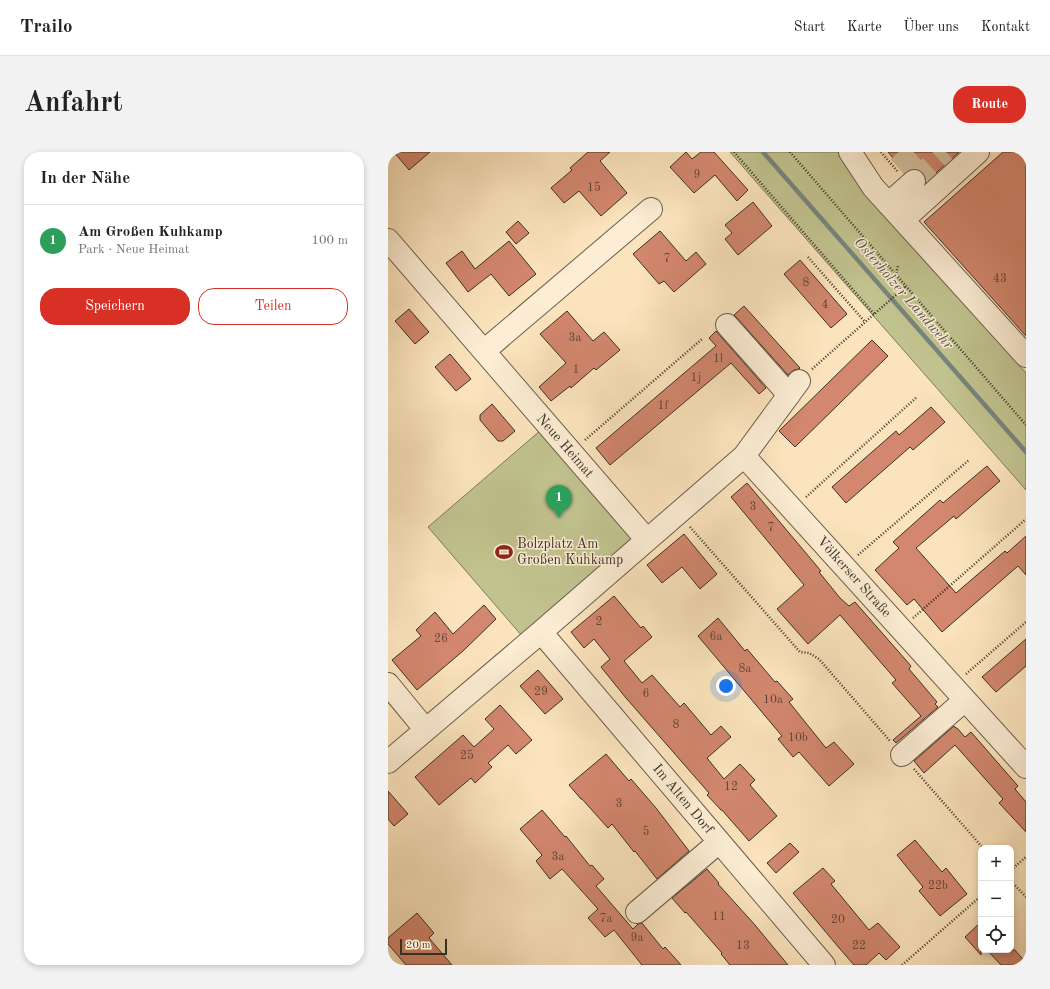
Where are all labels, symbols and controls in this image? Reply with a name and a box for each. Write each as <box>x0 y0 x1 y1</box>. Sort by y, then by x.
text: Trailo <box>20 18 73 37</box>
text: Start <box>794 20 825 34</box>
text: Karte <box>847 20 882 34</box>
text: Über uns <box>904 20 959 34</box>
text: Kontakt <box>981 20 1030 34</box>
button: Route <box>953 86 1026 123</box>
text: Anfahrt <box>24 90 123 118</box>
house number: 9 <box>694 169 700 181</box>
text: In der Nähe <box>40 170 130 187</box>
house number: 15 <box>587 181 601 194</box>
text: Am Großen Kuhkamp <box>78 225 223 240</box>
text: 1 <box>49 234 57 247</box>
text: 100 m <box>311 234 348 247</box>
water label: Osterholzer Landwehr <box>851 235 956 353</box>
text: Park · Neue Heimat <box>78 243 189 256</box>
house number: 7 <box>664 253 670 265</box>
house number: 43 <box>993 273 1007 285</box>
house number: 8 <box>803 277 810 289</box>
button: Speichern <box>40 288 190 325</box>
button: Teilen <box>198 288 348 325</box>
house number: 4 <box>822 299 829 311</box>
house number: 3a <box>569 332 582 344</box>
house number: 1l <box>713 353 723 365</box>
house number: 1 <box>573 364 579 376</box>
house number: 1j <box>691 372 701 384</box>
house number: 1f <box>658 400 669 412</box>
street label: Neue Heimat <box>534 412 596 481</box>
pin: 1 <box>546 485 572 518</box>
house number: 3 <box>750 501 756 513</box>
house number: 7 <box>768 522 774 534</box>
street label: Völkerser Straße <box>814 534 894 620</box>
place label: Bolzplatz Am Großen Kuhkamp <box>517 537 623 567</box>
sports icon: Bolzplatz Am Großen Kuhkamp <box>494 542 514 562</box>
house number: 2 <box>596 616 602 628</box>
house number: 6a <box>710 631 723 643</box>
house number: 26 <box>434 633 448 645</box>
house number: 8a <box>739 663 752 675</box>
your location <box>716 676 736 696</box>
house number: 29 <box>534 686 548 698</box>
house number: 6 <box>643 688 650 700</box>
house number: 10a <box>763 694 783 706</box>
house number: 8 <box>673 719 680 731</box>
house number: 10b <box>788 732 808 744</box>
house number: 25 <box>460 749 474 762</box>
street label: Im Alten Dorf <box>650 762 717 838</box>
house number: 12 <box>724 781 738 793</box>
house number: 3 <box>616 798 622 810</box>
house number: 5 <box>643 825 650 838</box>
map controls <box>978 845 1014 953</box>
button: + <box>978 845 1014 881</box>
house number: 3a <box>552 851 565 863</box>
house number: 22b <box>928 880 948 892</box>
button: − <box>978 881 1014 917</box>
house number: 11 <box>712 911 726 923</box>
house number: 7a <box>600 913 613 925</box>
house number: 20 <box>831 914 845 926</box>
button: locate <box>978 917 1014 953</box>
house number: 9a <box>631 932 644 944</box>
scale bar <box>400 937 447 956</box>
text: 20 m <box>406 940 431 951</box>
house number: 13 <box>736 940 750 952</box>
house number: 22 <box>852 940 866 952</box>

